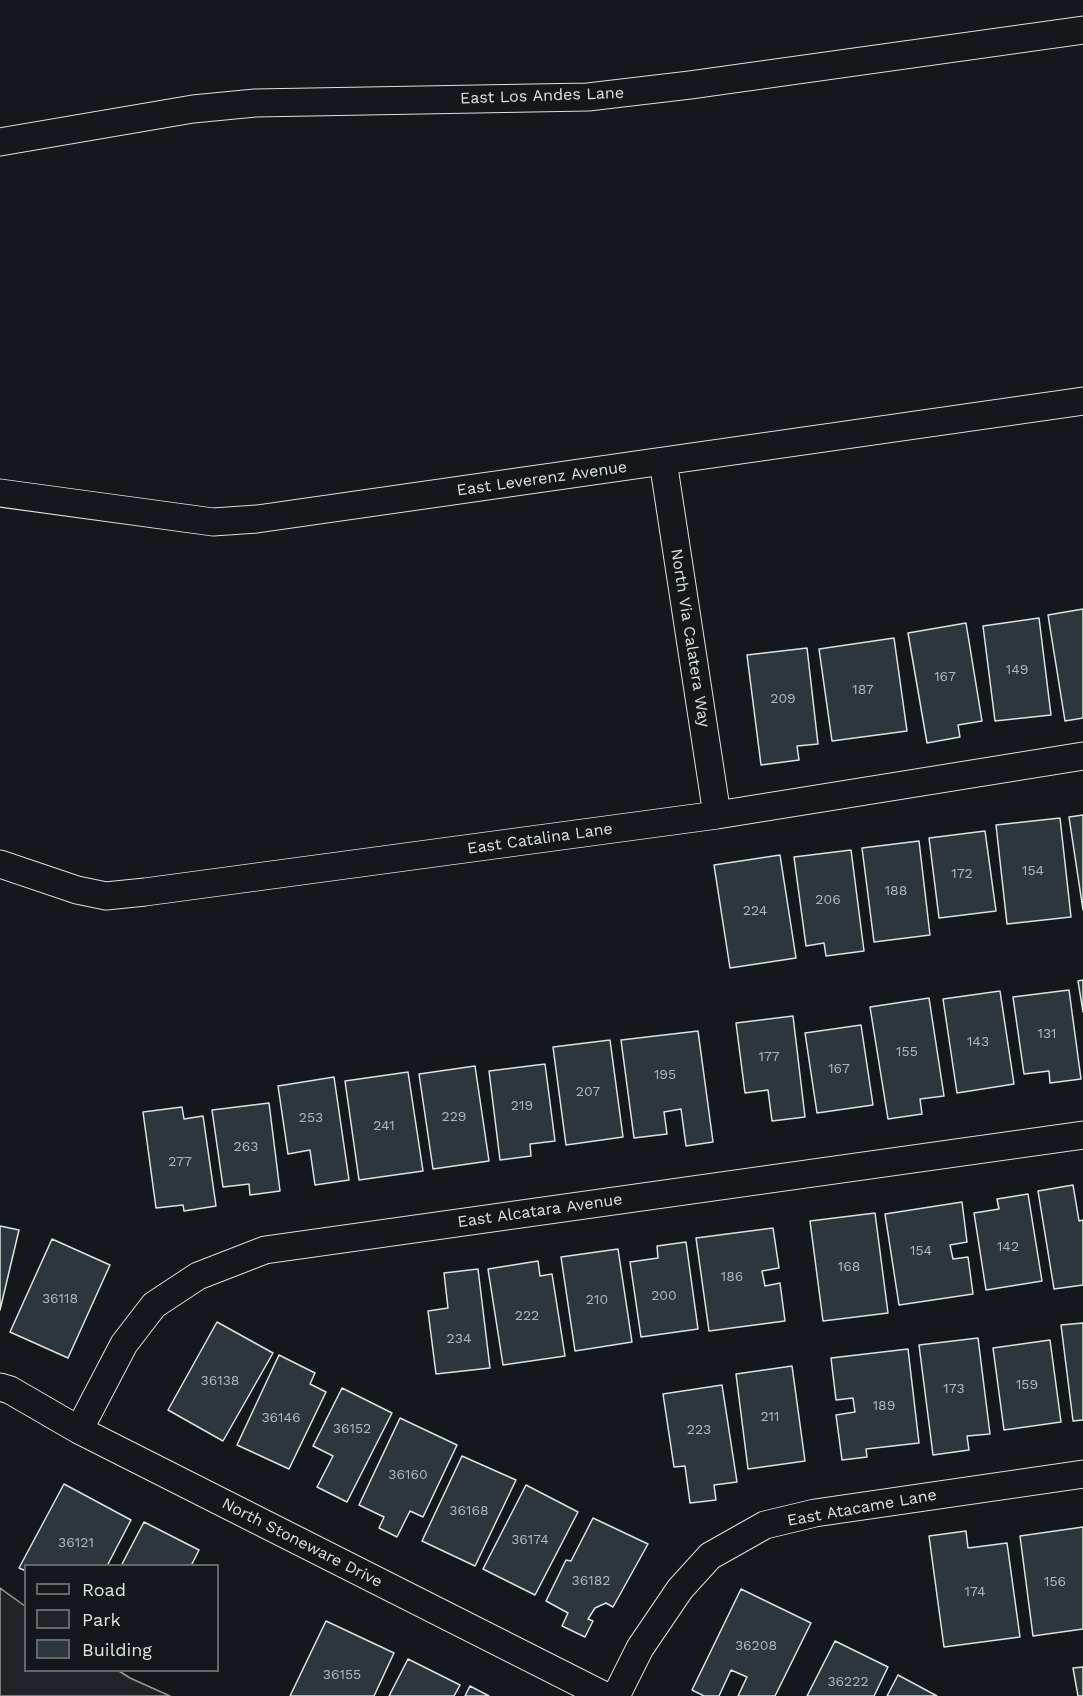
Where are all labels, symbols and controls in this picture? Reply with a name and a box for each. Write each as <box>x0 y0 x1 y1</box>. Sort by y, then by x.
street label: East Los Andes Lane <box>460 84 624 108</box>
street label: East Leverenz Avenue <box>456 458 628 500</box>
street label: North Via Calatera Way <box>666 547 714 729</box>
house number: 149 <box>1006 662 1028 678</box>
house number: 167 <box>934 669 956 685</box>
house number: 187 <box>852 682 874 698</box>
house number: 209 <box>770 691 796 707</box>
street label: East Catalina Lane <box>466 819 614 859</box>
house number: 154 <box>1022 863 1044 879</box>
house number: 172 <box>951 866 973 882</box>
house number: 188 <box>885 883 907 899</box>
house number: 206 <box>815 892 841 908</box>
house number: 224 <box>743 903 767 919</box>
house number: 131 <box>1037 1026 1057 1042</box>
house number: 143 <box>967 1034 989 1050</box>
house number: 155 <box>896 1044 918 1060</box>
house number: 177 <box>758 1049 780 1065</box>
house number: 167 <box>828 1061 850 1077</box>
house number: 195 <box>654 1067 676 1083</box>
house number: 207 <box>576 1084 600 1100</box>
house number: 219 <box>511 1098 533 1114</box>
house number: 229 <box>442 1109 466 1125</box>
house number: 253 <box>299 1110 323 1126</box>
house number: 241 <box>373 1118 395 1134</box>
house number: 263 <box>234 1139 258 1155</box>
house number: 277 <box>168 1154 192 1170</box>
street label: East Alcatara Avenue <box>456 1190 624 1232</box>
house number: 142 <box>997 1239 1019 1255</box>
house number: 154 <box>910 1243 932 1259</box>
house number: 168 <box>838 1259 860 1275</box>
house number: 186 <box>721 1269 743 1285</box>
house number: 200 <box>651 1288 677 1304</box>
house number: 36118 <box>42 1291 78 1307</box>
house number: 210 <box>586 1292 608 1308</box>
house number: 222 <box>515 1308 539 1324</box>
house number: 234 <box>447 1331 471 1347</box>
house number: 36138 <box>201 1373 239 1389</box>
house number: 159 <box>1016 1377 1038 1393</box>
house number: 173 <box>943 1381 965 1397</box>
house number: 189 <box>873 1398 895 1414</box>
house number: 211 <box>760 1409 780 1425</box>
house number: 36146 <box>261 1410 301 1426</box>
house number: 36152 <box>333 1421 371 1437</box>
house number: 223 <box>687 1422 711 1438</box>
house number: 36160 <box>388 1467 428 1483</box>
street label: East Atacame Lane <box>786 1485 938 1531</box>
street label: North Stoneware Drive <box>218 1494 386 1592</box>
house number: 36168 <box>449 1503 489 1519</box>
house number: 36174 <box>511 1532 549 1548</box>
house number: 36121 <box>58 1535 94 1551</box>
legend <box>24 1564 219 1672</box>
house number: 36182 <box>572 1573 610 1589</box>
house number: 156 <box>1044 1574 1066 1590</box>
text: Road <box>82 1579 126 1600</box>
house number: 174 <box>965 1584 985 1600</box>
text: Park <box>82 1609 121 1630</box>
house number: 36208 <box>735 1638 777 1654</box>
text: Building <box>82 1639 152 1660</box>
house number: 36155 <box>323 1667 361 1683</box>
house number: 36222 <box>827 1674 869 1690</box>

